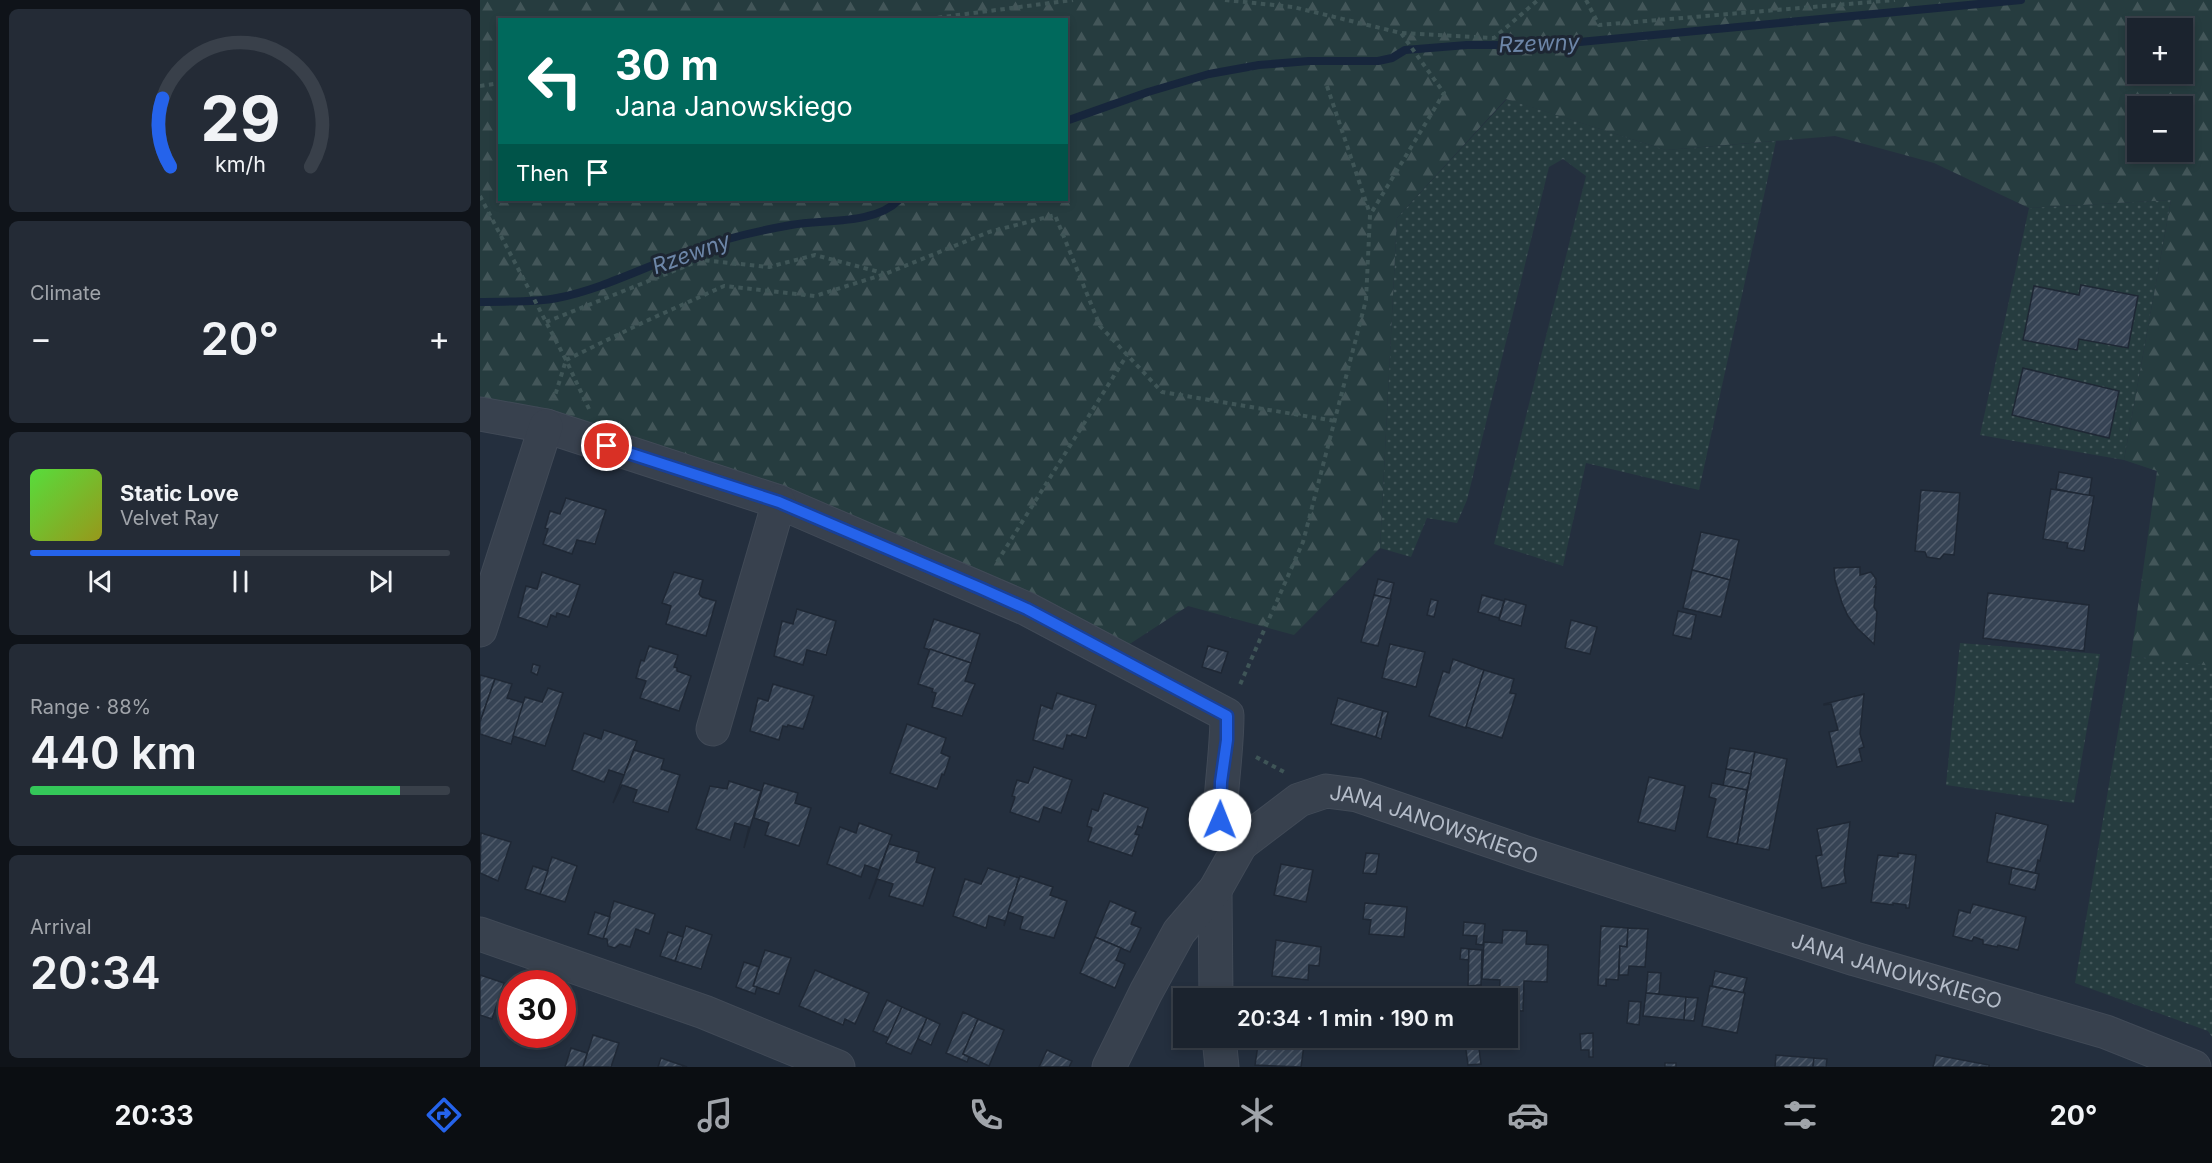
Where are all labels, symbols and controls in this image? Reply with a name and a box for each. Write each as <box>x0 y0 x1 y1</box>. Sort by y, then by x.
map controls <box>2127 18 2193 162</box>
button: + <box>2127 18 2193 84</box>
water label: Rzewny <box>1498 29 1581 57</box>
text: 30 m <box>615 39 719 90</box>
icon: left <box>516 42 594 120</box>
text: 29 <box>200 81 280 156</box>
text: Jana Janowskiego <box>615 90 853 123</box>
button: − <box>2127 96 2193 162</box>
text: km/h <box>215 152 265 178</box>
icon: arrive <box>581 156 614 189</box>
text: Then <box>516 160 569 186</box>
water label: Rzewny <box>648 227 734 279</box>
text: Climate <box>30 281 101 305</box>
text: 20° <box>201 311 279 366</box>
text: − <box>30 318 52 358</box>
text: + <box>428 318 450 358</box>
pin <box>581 420 632 471</box>
icon: arrive <box>590 429 623 462</box>
text: Static Love <box>120 480 239 506</box>
text: Velvet Ray <box>120 506 219 530</box>
icon: previous <box>84 565 117 598</box>
icon: pause <box>224 565 257 598</box>
icon: next <box>364 565 397 598</box>
text: Range · 88% <box>30 695 151 719</box>
text: 440 km <box>30 725 197 780</box>
street label: JANA JANOWSKIEGO <box>1328 779 1542 869</box>
position arrow <box>1188 788 1252 852</box>
text: Arrival <box>30 915 92 939</box>
street label: JANA JANOWSKIEGO <box>1788 927 2005 1014</box>
text: 20:34 <box>30 945 161 1000</box>
speed limit sign: 30 <box>498 970 576 1048</box>
text: 20:34 · 1 min · 190 m <box>1237 1005 1454 1031</box>
icon: directions <box>423 1094 465 1136</box>
icon: music <box>694 1094 736 1136</box>
icon: phone <box>965 1094 1007 1136</box>
icon: climate <box>1236 1094 1278 1136</box>
icon: car <box>1507 1094 1549 1136</box>
icon: filters <box>1779 1094 1821 1136</box>
text: 20:33 <box>115 1099 194 1132</box>
text: 20° <box>2050 1099 2097 1132</box>

